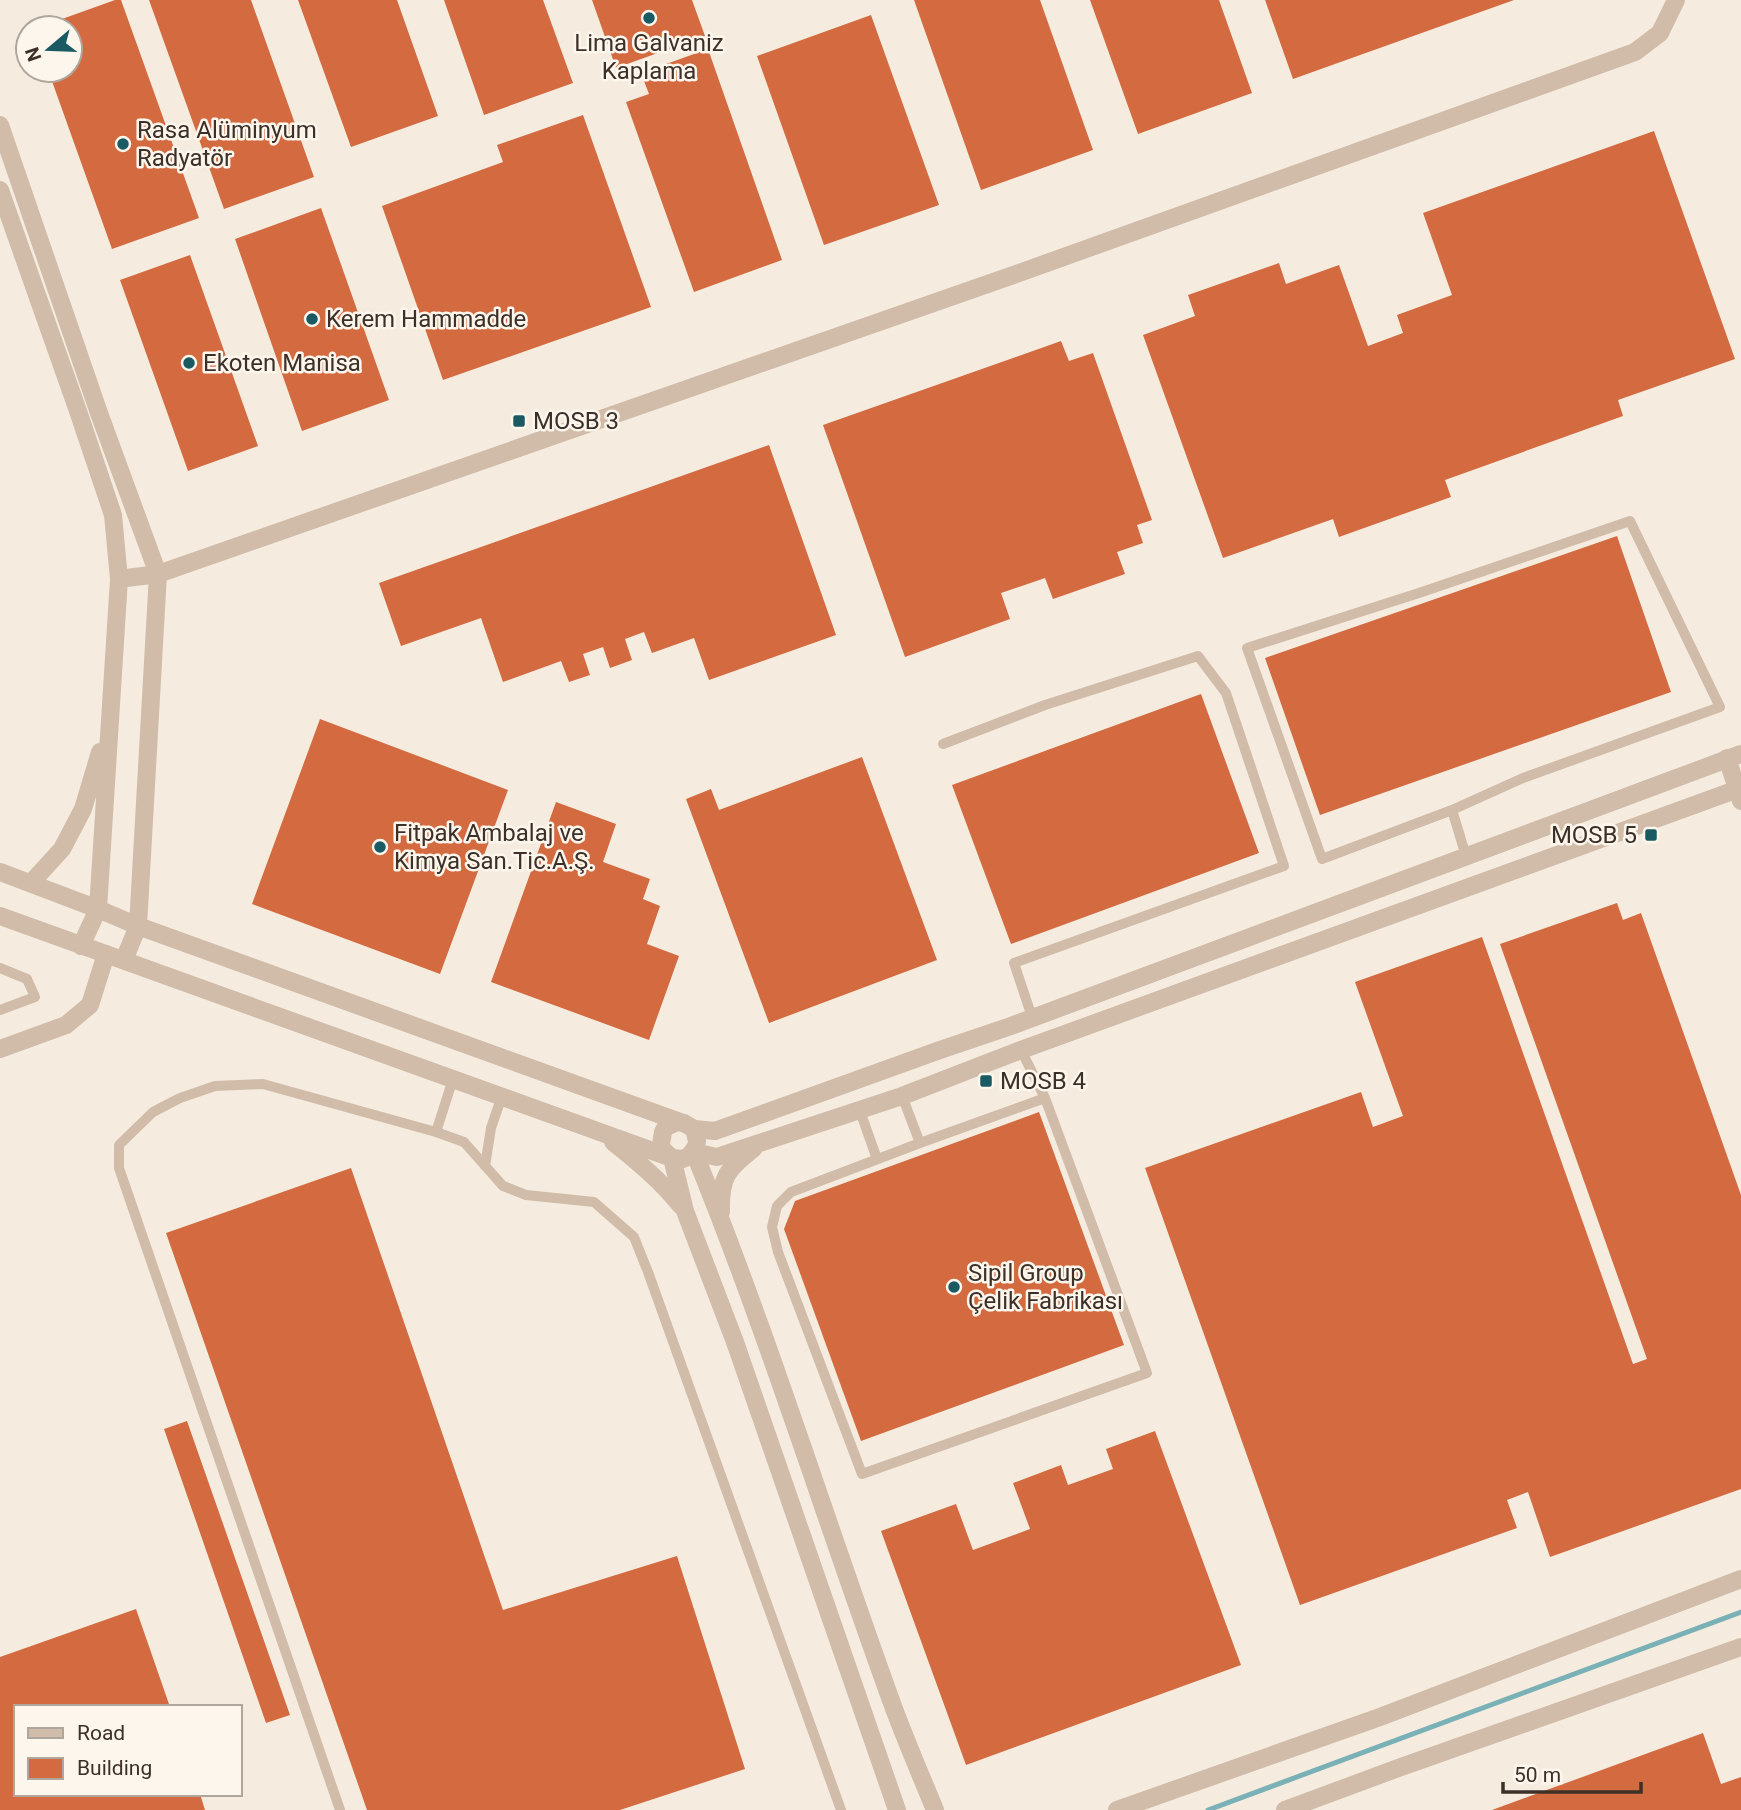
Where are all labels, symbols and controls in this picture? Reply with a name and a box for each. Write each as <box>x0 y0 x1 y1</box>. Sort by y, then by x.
marker: Lima Galvaniz Kaplama <box>641 10 657 26</box>
north arrow <box>14 14 84 84</box>
place label: Lima Galvaniz Kaplama <box>574 29 724 85</box>
text: N <box>20 44 46 64</box>
place label: Rasa Alüminyum Radyatör <box>137 116 317 172</box>
marker: Rasa Alüminyum Radyatör <box>115 136 131 152</box>
place label: Kerem Hammadde <box>326 305 526 333</box>
marker: Kerem Hammadde <box>304 311 320 327</box>
place label: Ekoten Manisa <box>203 349 361 377</box>
marker: Ekoten Manisa <box>181 355 197 371</box>
place label: MOSB 3 <box>533 407 619 435</box>
marker: MOSB 3 <box>511 413 527 429</box>
place label: Fitpak Ambalaj ve Kimya San.Tic.A.Ş. <box>394 819 595 875</box>
place label: MOSB 5 <box>1551 821 1637 849</box>
marker: MOSB 5 <box>1643 827 1659 843</box>
marker: Fitpak Ambalaj ve Kimya San.Tic.A.Ş. <box>372 839 388 855</box>
place label: MOSB 4 <box>1000 1067 1086 1095</box>
marker: MOSB 4 <box>978 1073 994 1089</box>
place label: Sipil Group Çelik Fabrikası <box>968 1259 1123 1315</box>
marker: Sipil Group Çelik Fabrikası <box>946 1279 962 1295</box>
legend <box>14 1705 242 1796</box>
text: Road <box>77 1721 125 1745</box>
scale bar <box>1503 1750 1641 1794</box>
text: Building <box>77 1756 152 1780</box>
text: 50 m <box>1514 1763 1561 1787</box>

